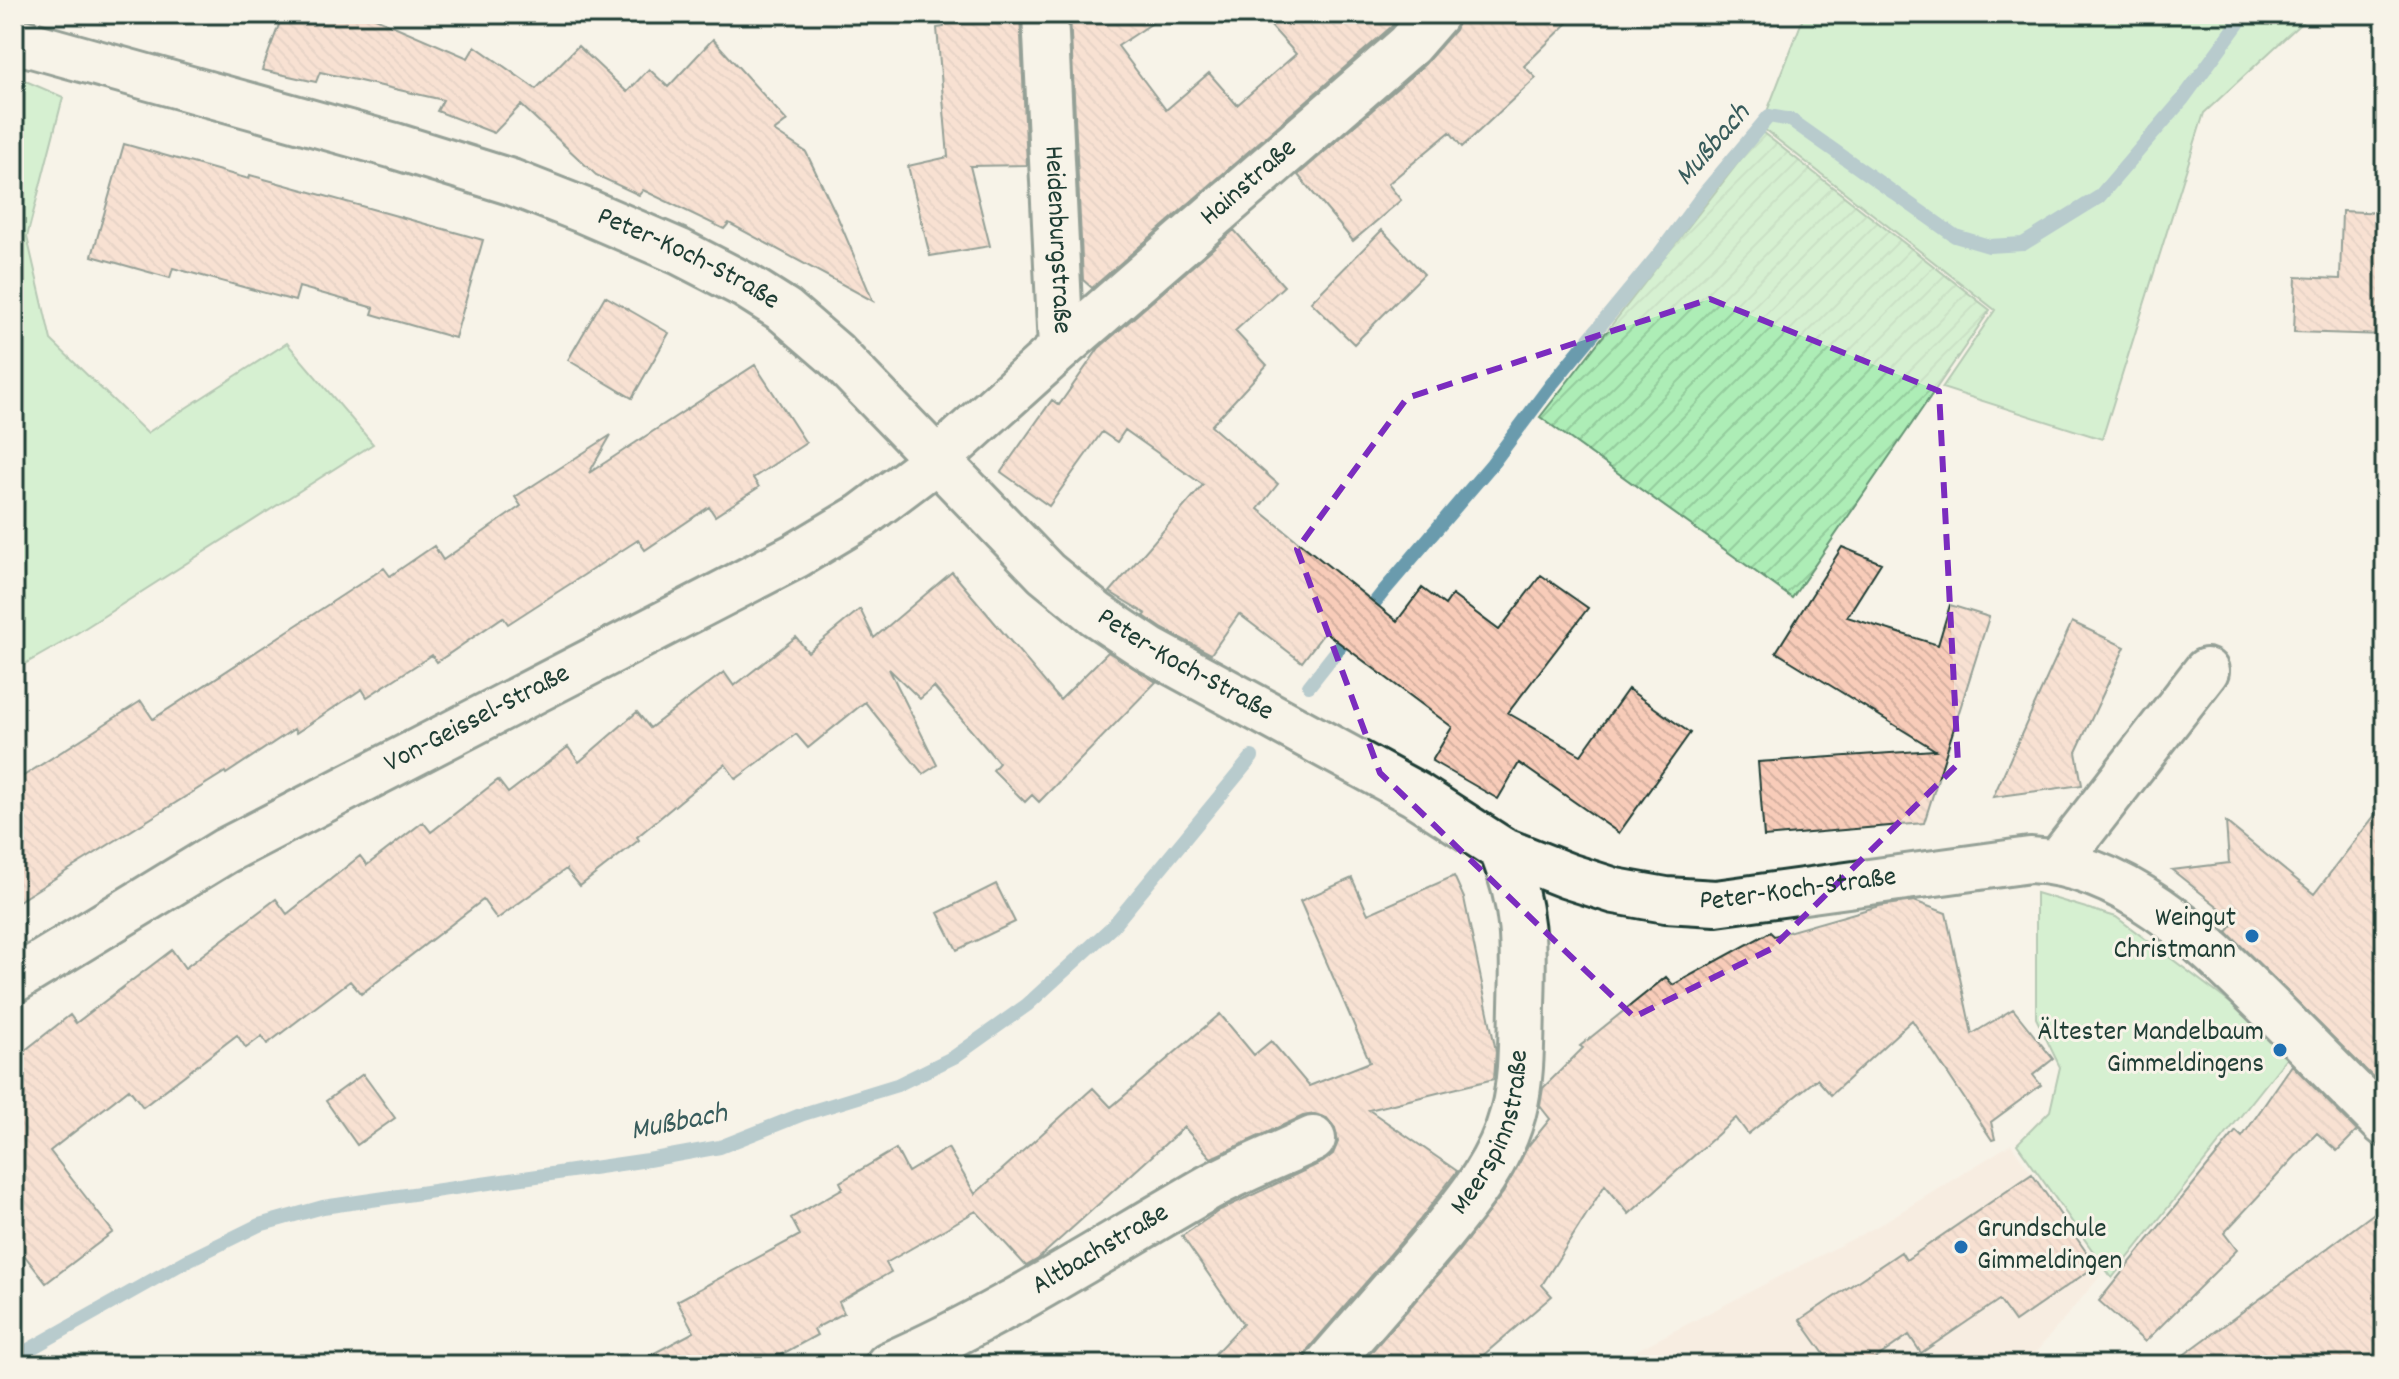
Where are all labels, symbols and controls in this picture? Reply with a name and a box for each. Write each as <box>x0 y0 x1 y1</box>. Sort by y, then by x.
water label: Mußbach <box>1666 94 1763 197</box>
street label: Hainstraße <box>1192 130 1307 237</box>
street label: Heidenburgstraße <box>1031 145 1080 335</box>
street label: Peter-Koch-Straße <box>590 198 786 322</box>
street label: Peter-Koch-Straße <box>1088 599 1280 733</box>
street label: Von-Geissel-Straße <box>378 655 578 785</box>
street label: Peter-Koch-Straße <box>1698 858 1899 923</box>
place label: Weingut Christmann <box>2113 900 2236 972</box>
marker: Weingut Christmann <box>2243 927 2261 945</box>
place label: Ältester Mandelbaum Gimmeldingens <box>2038 1014 2264 1086</box>
marker: Ältester Mandelbaum Gimmeldingens <box>2271 1041 2289 1059</box>
street label: Meerspinnstraße <box>1442 1049 1541 1225</box>
water label: Mußbach <box>627 1093 732 1154</box>
street label: Altbachstraße <box>1025 1195 1177 1307</box>
place label: Grundschule Gimmeldingen <box>1977 1211 2122 1283</box>
marker: Grundschule Gimmeldingen <box>1952 1238 1970 1256</box>

